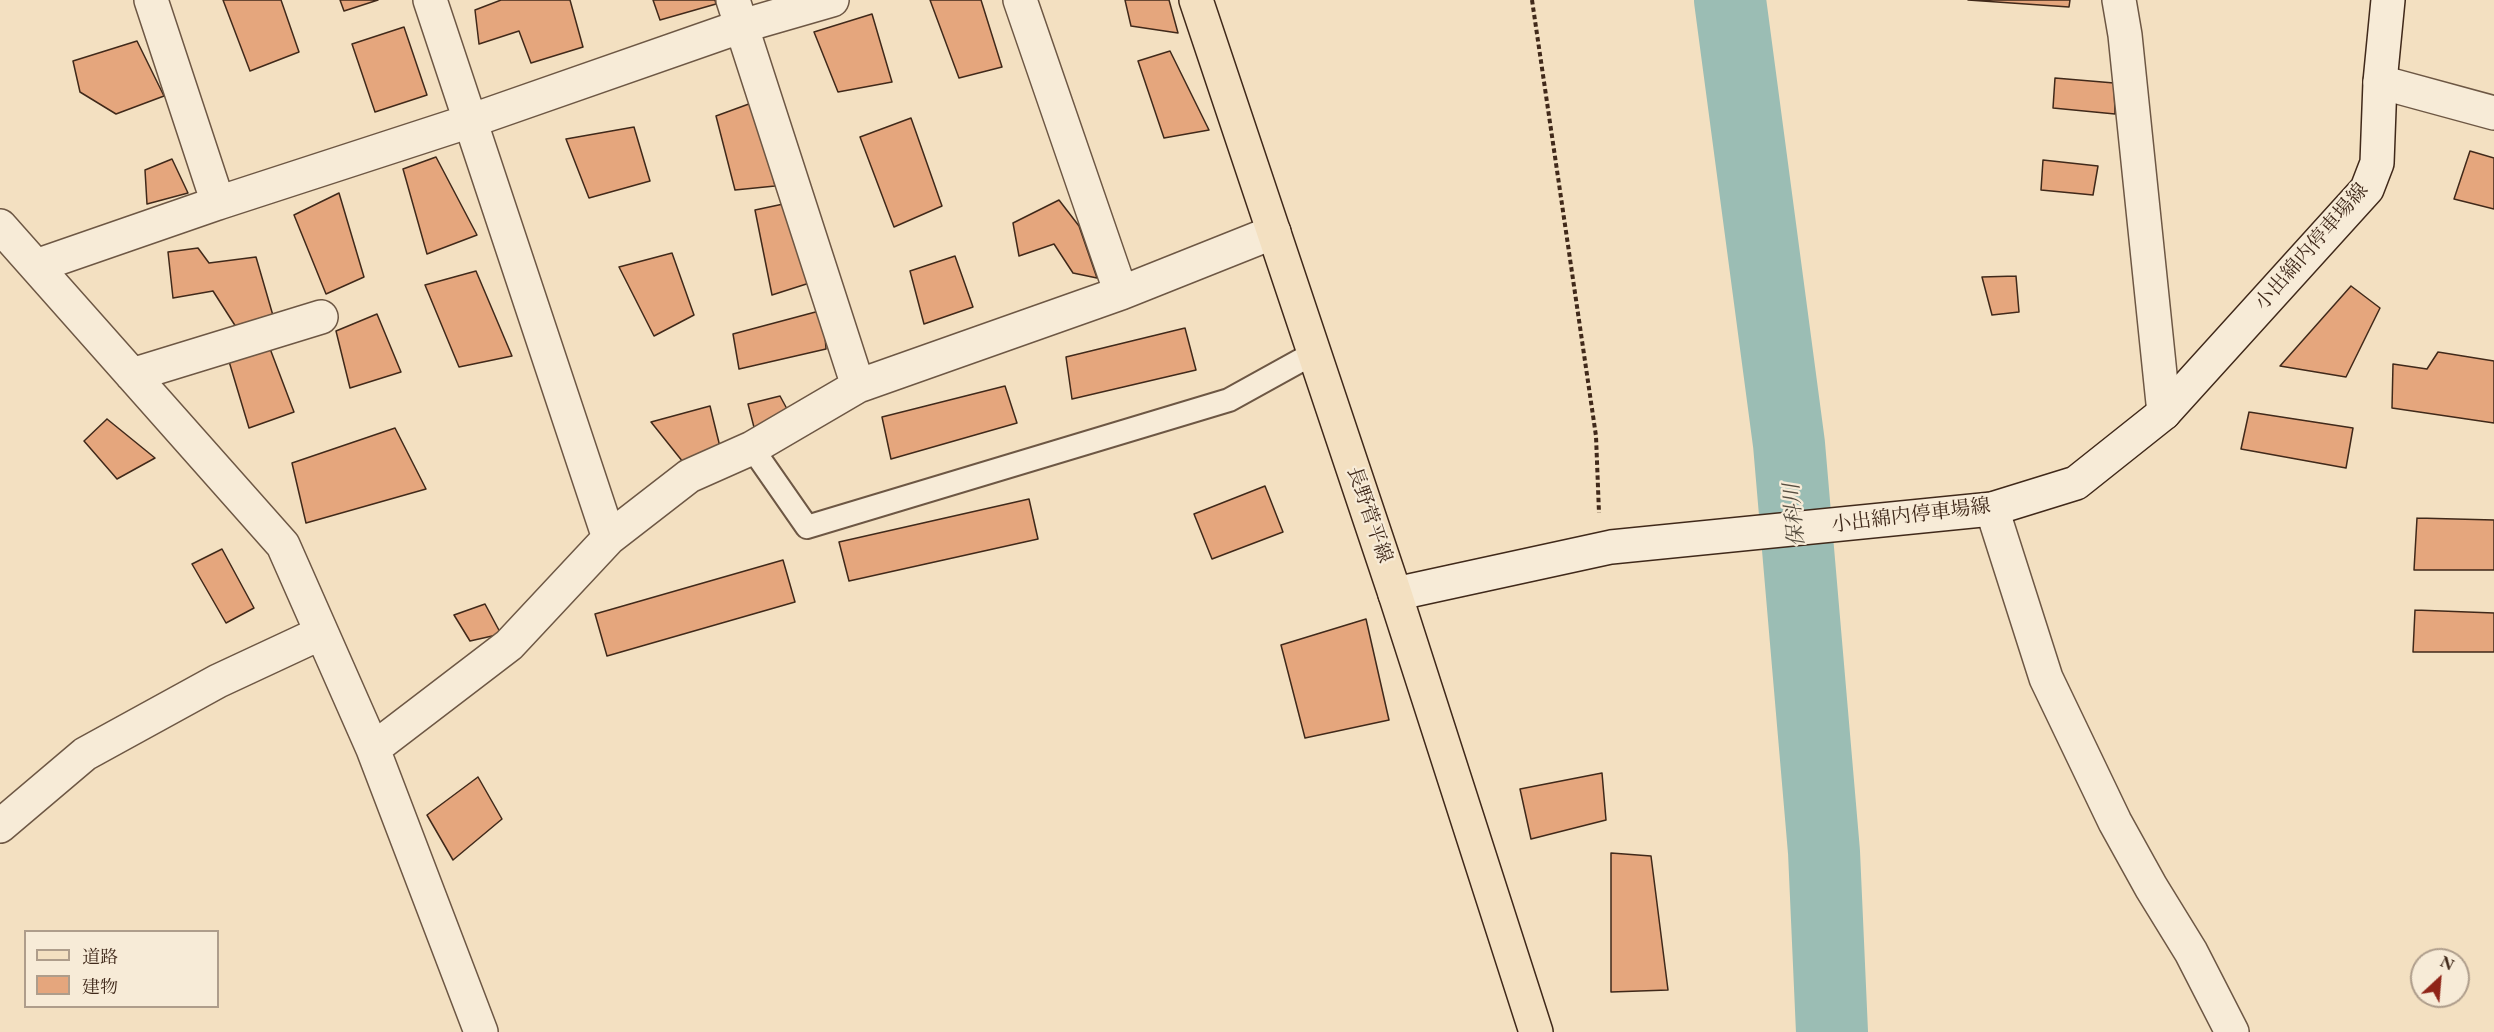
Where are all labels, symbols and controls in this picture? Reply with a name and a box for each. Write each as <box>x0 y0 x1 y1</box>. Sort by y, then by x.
street label: 小出綿内停車場線 <box>2250 179 2374 315</box>
street label: 長野菅平線 <box>1341 464 1397 566</box>
water label: 保科川 <box>1780 483 1810 547</box>
street label: 小出綿内停車場線 <box>1830 494 1992 538</box>
legend <box>24 930 219 1008</box>
text: 道路 <box>82 945 118 968</box>
north arrow <box>2410 948 2470 1008</box>
text: N <box>2437 951 2458 975</box>
text: 建物 <box>82 975 118 998</box>

